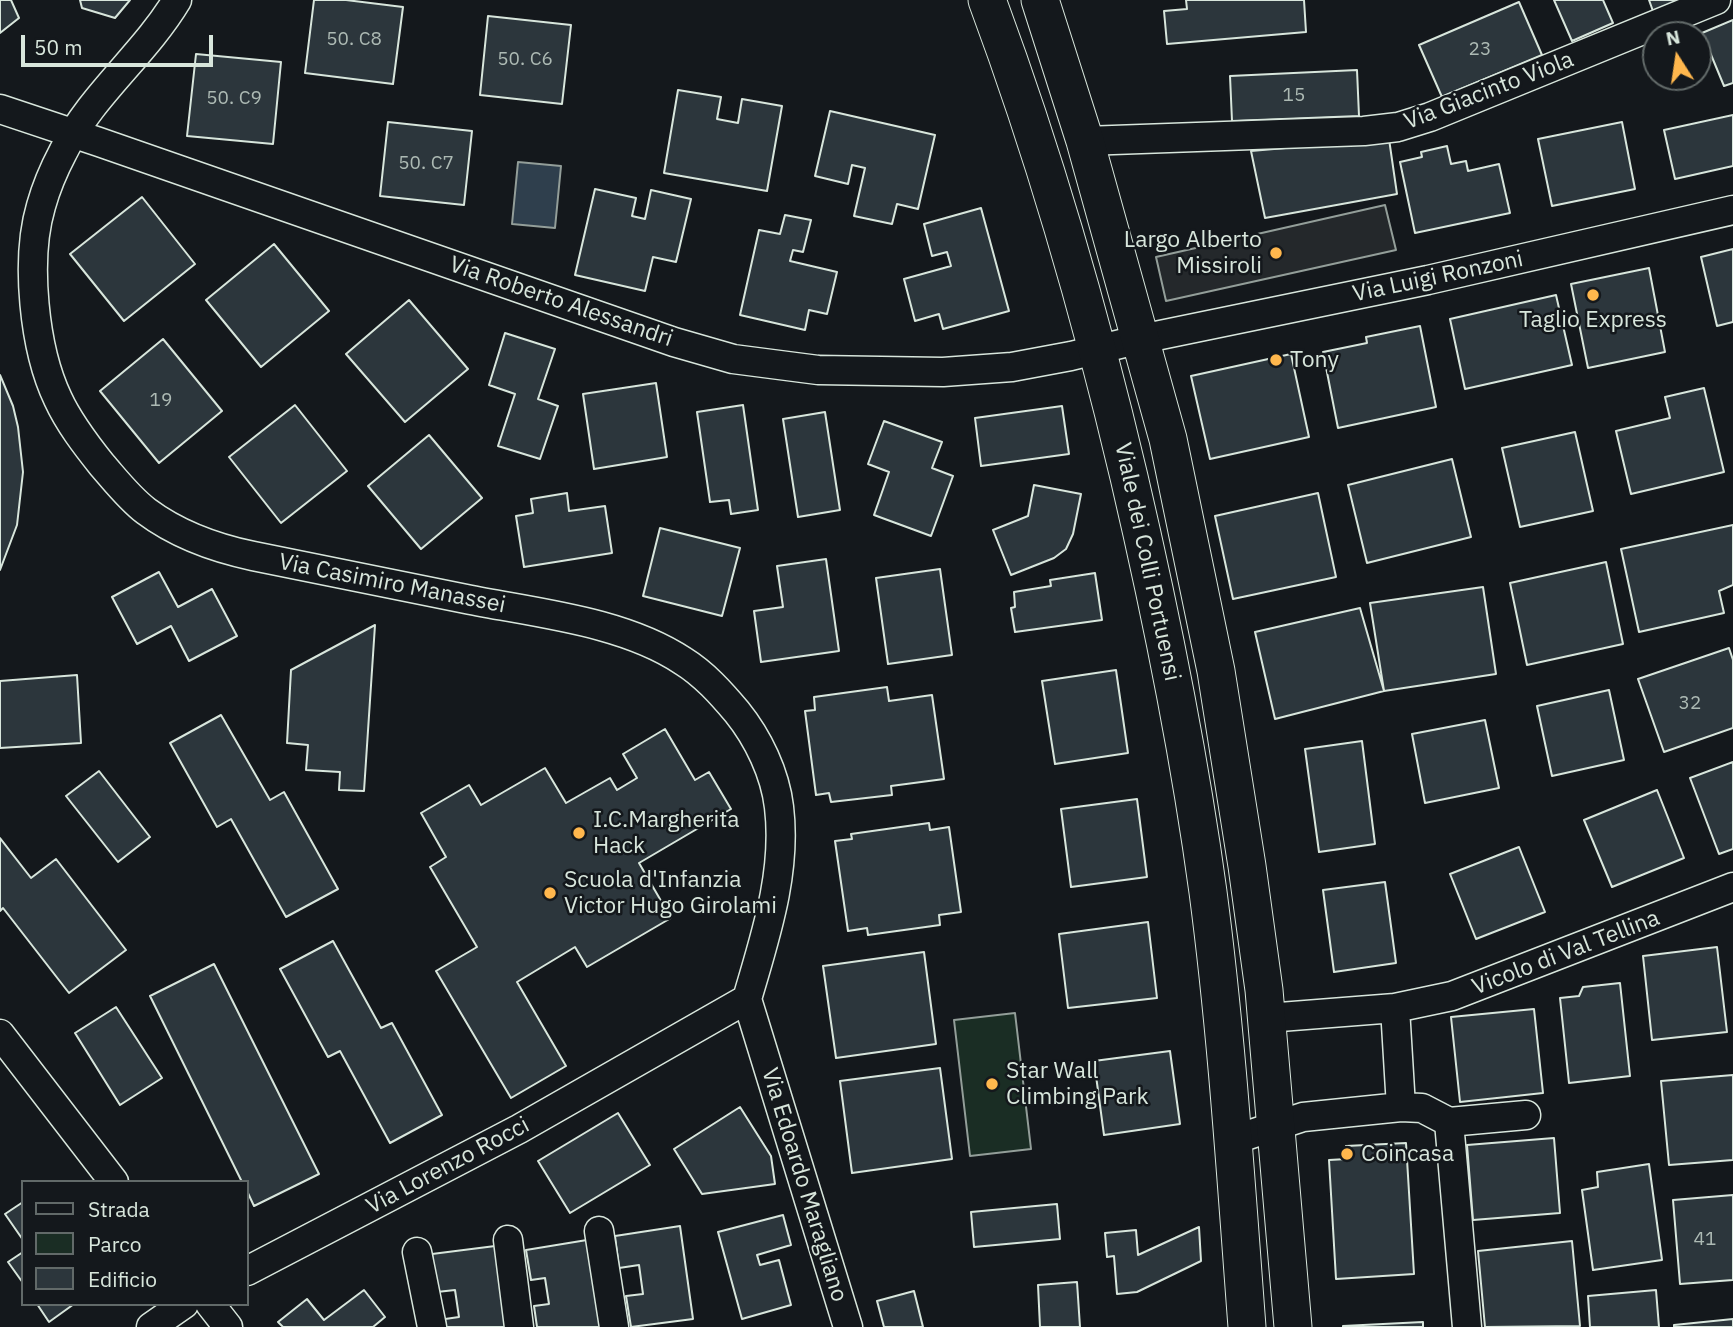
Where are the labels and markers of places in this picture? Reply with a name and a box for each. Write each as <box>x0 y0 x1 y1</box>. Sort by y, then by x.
place label: Largo Alberto Missiroli <box>1124 226 1262 280</box>
marker: Largo Alberto Missiroli <box>1268 245 1284 261</box>
marker: Taglio Express <box>1585 287 1601 303</box>
place label: Taglio Express <box>1519 306 1667 334</box>
place label: Tony <box>1290 346 1339 374</box>
marker: Tony <box>1268 352 1284 368</box>
place label: I.C.Margherita Hack <box>593 806 740 860</box>
marker: I.C.Margherita Hack <box>571 825 587 841</box>
place label: Scuola d'Infanzia Victor Hugo Girolami <box>564 866 777 920</box>
marker: Scuola d'Infanzia Victor Hugo Girolami <box>542 885 558 901</box>
place label: Star Wall Climbing Park <box>1006 1057 1149 1111</box>
marker: Star Wall Climbing Park <box>984 1076 1000 1092</box>
place label: Coincasa <box>1361 1140 1454 1168</box>
marker: Coincasa <box>1339 1146 1355 1162</box>

